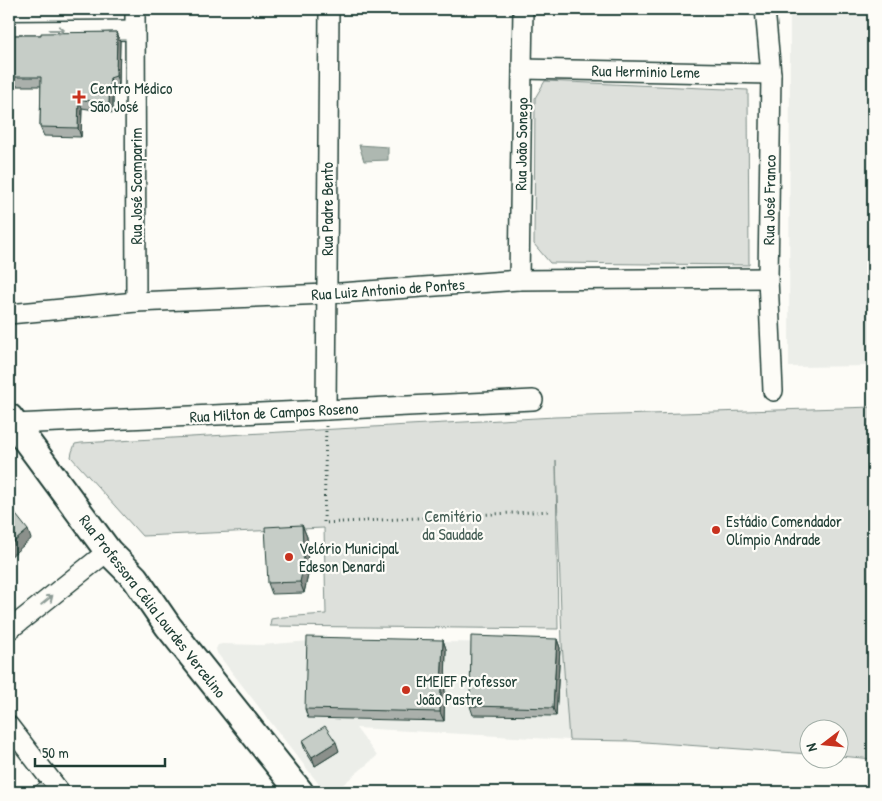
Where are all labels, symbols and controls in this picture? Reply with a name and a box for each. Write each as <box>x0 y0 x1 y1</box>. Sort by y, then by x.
one-way arrow <box>49 25 65 35</box>
street label: Rua Herminio Leme <box>592 59 701 83</box>
place label: Centro Médico São José <box>90 77 173 117</box>
marker: Centro Médico São José <box>72 90 86 104</box>
street label: Rua João Sonego <box>509 97 533 191</box>
street label: Rua José Scomparim <box>125 127 147 244</box>
street label: Rua José Franco <box>757 154 781 245</box>
street label: Rua Padre Bento <box>316 162 338 256</box>
street label: Rua Luiz Antonio de Pontes <box>311 273 465 305</box>
street label: Rua Milton de Campos Roseno <box>189 397 360 427</box>
park label: Cemitério da Saudade <box>422 505 484 545</box>
street label: Rua Professora Célia Lourdes Vercelino <box>74 510 232 703</box>
place label: Estádio Comendador Olímpio Andrade <box>726 510 842 550</box>
marker: Estádio Comendador Olímpio Andrade <box>710 524 722 536</box>
place label: Velório Municipal Edeson Denardi <box>299 537 400 577</box>
marker: Velório Municipal Edeson Denardi <box>283 551 295 563</box>
one-way arrow <box>40 594 53 605</box>
place label: EMEIEF Professor João Pastre <box>416 670 518 710</box>
marker: EMEIEF Professor João Pastre <box>400 684 412 696</box>
north arrow <box>800 718 850 768</box>
scale bar <box>35 736 165 768</box>
text: N <box>801 741 821 754</box>
text: 50 m <box>42 742 69 763</box>

